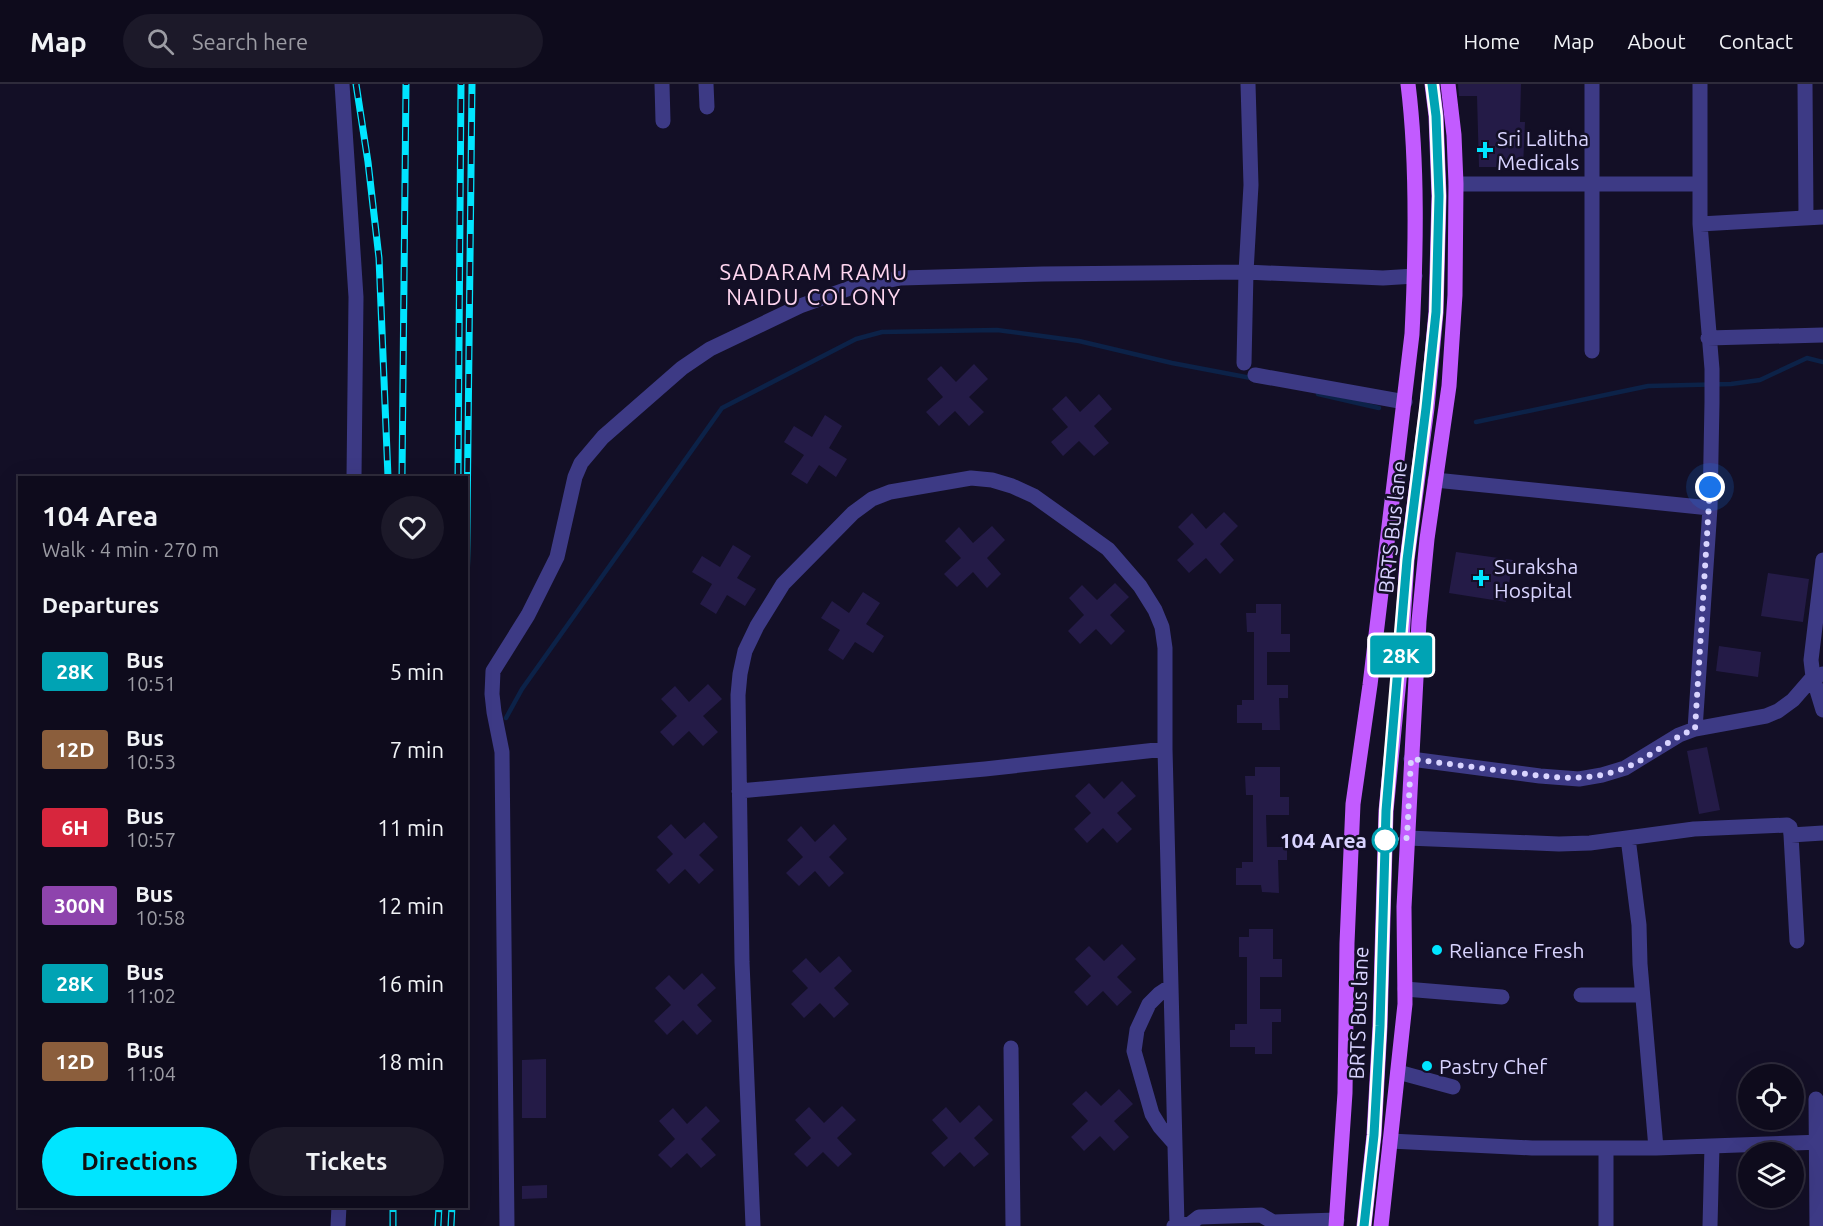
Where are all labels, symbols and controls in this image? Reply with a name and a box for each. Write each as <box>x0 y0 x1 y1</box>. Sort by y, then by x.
search box <box>123 14 543 68</box>
icon: search <box>144 25 177 58</box>
text: Map <box>30 26 87 57</box>
text: Search here <box>192 29 308 54</box>
text: Home <box>1463 29 1520 53</box>
text: Map <box>1553 29 1594 53</box>
text: About <box>1627 29 1686 53</box>
text: Contact <box>1719 29 1793 53</box>
place label: Sri Lalitha Medicals <box>1497 126 1589 174</box>
marker: Sri Lalitha Medicals <box>1478 143 1492 157</box>
district label: SADARAM RAMU NAIDU COLONY <box>719 259 909 309</box>
street label: BRTS Bus lane <box>1373 460 1411 594</box>
your location <box>1695 472 1725 502</box>
button: heart <box>381 496 444 559</box>
text: 104 Area <box>42 500 158 531</box>
text: Walk · 4 min · 270 m <box>42 538 219 561</box>
place label: Suraksha Hospital <box>1494 554 1578 602</box>
marker: Suraksha Hospital <box>1472 569 1490 587</box>
text: Departures <box>42 592 159 617</box>
line badge: 28K <box>1366 636 1436 674</box>
text: 28K <box>1382 643 1420 667</box>
text: Bus <box>126 647 164 672</box>
text: 28K <box>56 659 94 683</box>
text: 5 min <box>390 659 444 684</box>
text: 10:51 <box>126 672 176 695</box>
text: Bus <box>126 725 164 750</box>
text: 12D <box>56 737 95 761</box>
text: 7 min <box>390 737 444 762</box>
text: 10:53 <box>126 750 176 773</box>
text: Bus <box>126 803 164 828</box>
text: 6H <box>61 815 89 839</box>
text: 11 min <box>377 815 444 840</box>
marker: 104 Area <box>1372 827 1398 853</box>
text: 10:57 <box>126 828 176 851</box>
place label: 104 Area <box>1280 828 1367 852</box>
text: Bus <box>135 881 173 906</box>
text: 300N <box>54 893 105 917</box>
text: 12 min <box>377 893 444 918</box>
text: 10:58 <box>135 906 185 929</box>
place label: Reliance Fresh <box>1449 938 1584 962</box>
marker: Reliance Fresh <box>1430 943 1444 957</box>
street label: BRTS Bus lane <box>1344 946 1372 1080</box>
text: Bus <box>126 959 164 984</box>
text: 28K <box>56 971 94 995</box>
text: 16 min <box>377 971 444 996</box>
text: 11:02 <box>126 984 176 1007</box>
text: Bus <box>126 1037 164 1062</box>
text: 12D <box>56 1049 95 1073</box>
text: 18 min <box>377 1049 444 1074</box>
place label: Pastry Chef <box>1439 1054 1548 1078</box>
marker: Pastry Chef <box>1420 1059 1434 1073</box>
text: 11:04 <box>126 1062 176 1085</box>
map controls <box>1738 1064 1804 1208</box>
button: locate <box>1738 1064 1804 1130</box>
button: Directions <box>42 1127 237 1196</box>
button: Tickets <box>249 1127 444 1196</box>
button: layers <box>1738 1142 1804 1208</box>

